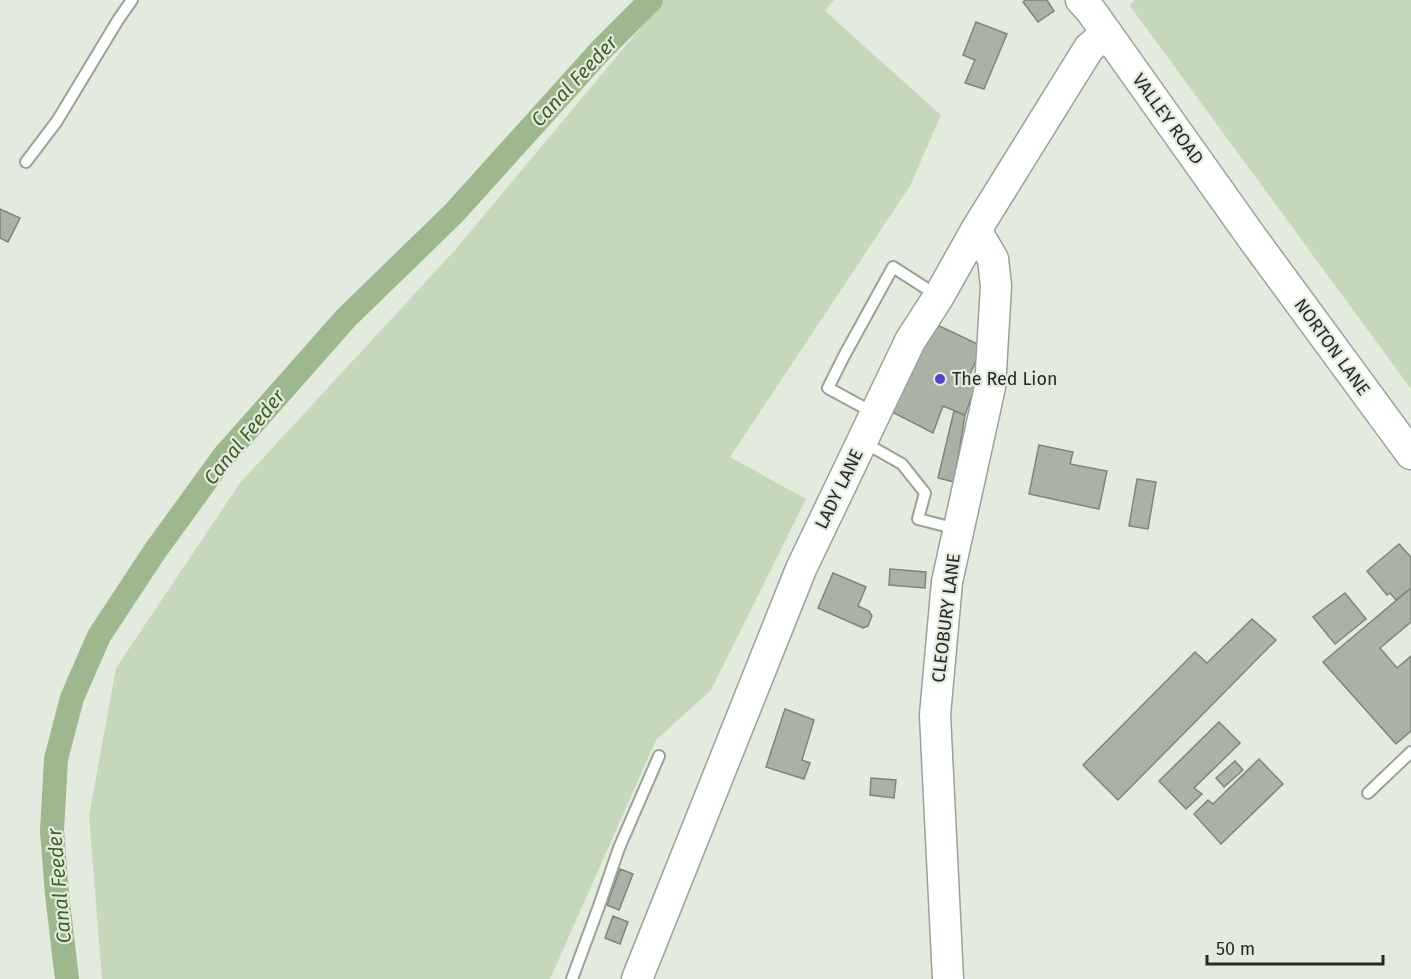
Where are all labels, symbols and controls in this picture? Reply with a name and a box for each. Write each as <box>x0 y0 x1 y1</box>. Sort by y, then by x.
water label: Canal Feeder <box>526 30 623 131</box>
street label: VALLEY ROAD <box>1128 69 1208 169</box>
street label: NORTON LANE <box>1289 294 1375 400</box>
place label: The Red Lion <box>952 368 1058 390</box>
marker: The Red Lion <box>933 372 947 386</box>
water label: Canal Feeder <box>198 384 290 489</box>
street label: LADY LANE <box>810 445 868 533</box>
street label: CLEOBURY LANE <box>927 552 965 684</box>
water label: Canal Feeder <box>42 826 76 944</box>
scale bar <box>1207 928 1382 966</box>
text: 50 m <box>1216 938 1255 960</box>

